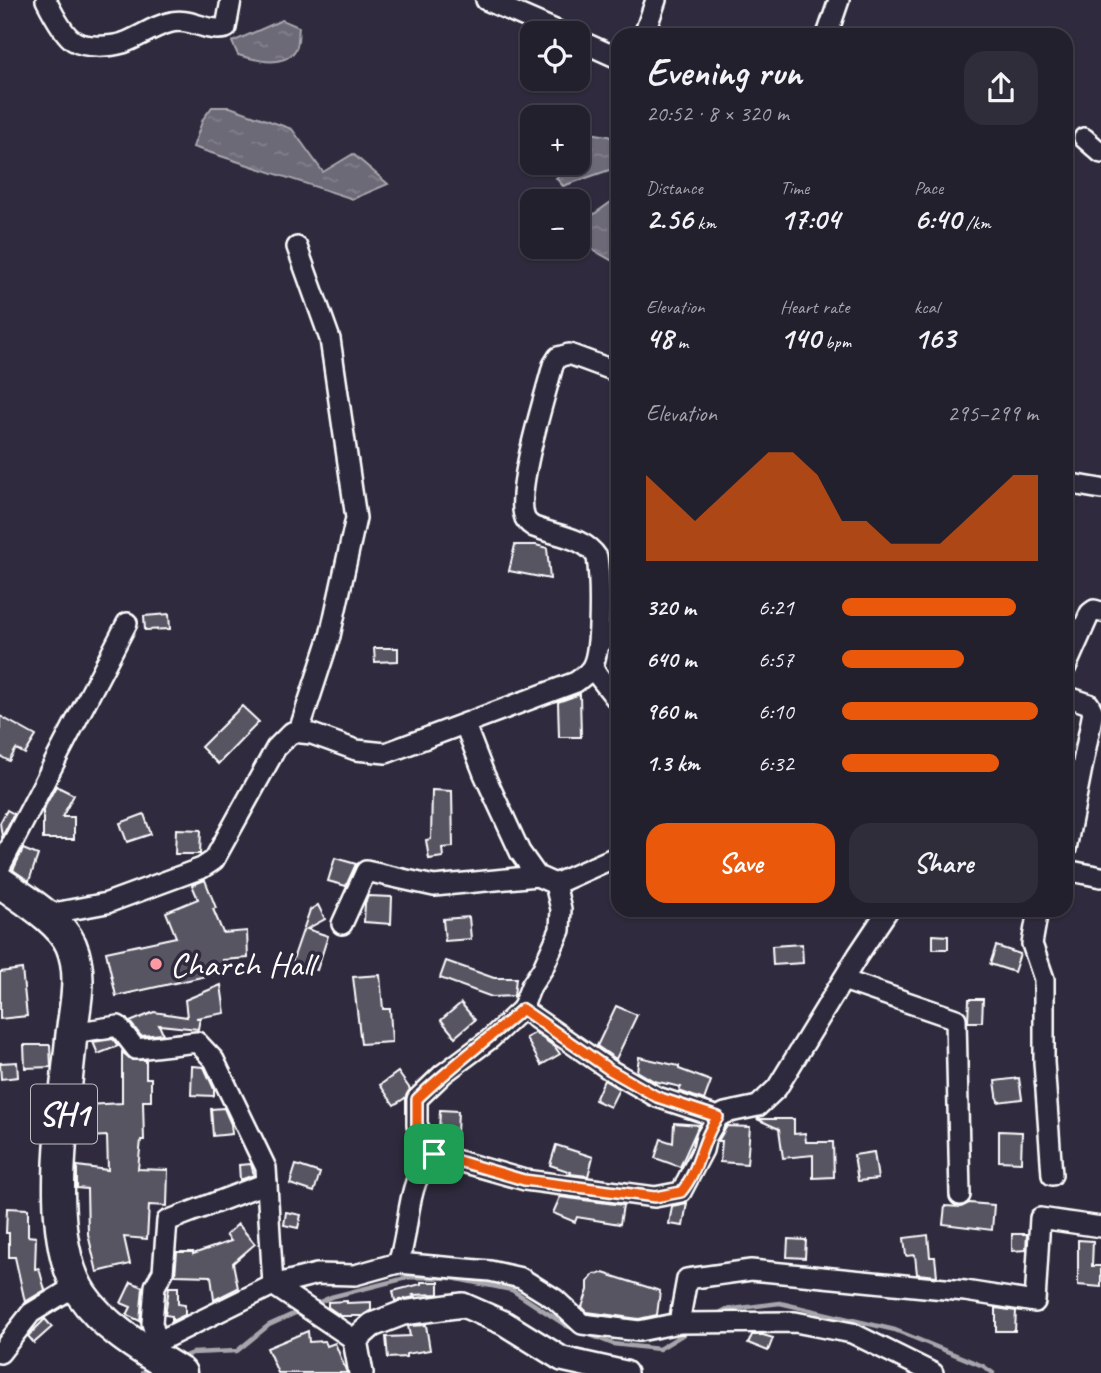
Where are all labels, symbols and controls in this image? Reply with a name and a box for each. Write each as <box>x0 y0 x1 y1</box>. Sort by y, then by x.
map controls <box>520 21 590 259</box>
button: locate <box>520 21 590 91</box>
text: Evening run <box>646 49 802 96</box>
button: share <box>964 51 1038 125</box>
text: 20:52 · 8 × 320 m <box>646 99 789 128</box>
button: + <box>520 105 590 175</box>
text: Distance <box>646 176 703 200</box>
text: Time <box>780 176 809 200</box>
text: Pace <box>914 176 943 200</box>
button: − <box>520 189 590 259</box>
text: 2.56 <box>646 200 693 238</box>
text: 17:04 <box>780 200 840 238</box>
text: 6:40 <box>914 200 961 238</box>
text: km <box>693 211 716 235</box>
text: /km <box>961 211 991 235</box>
text: Elevation <box>646 295 704 319</box>
text: Heart rate <box>780 295 849 319</box>
text: kcal <box>914 295 939 319</box>
text: 48 <box>646 319 673 357</box>
text: 140 <box>780 319 821 357</box>
text: 163 <box>914 319 955 357</box>
text: m <box>673 330 688 354</box>
text: bpm <box>821 330 851 354</box>
text: Elevation <box>646 399 717 428</box>
text: 295–299 m <box>947 399 1038 428</box>
text: 320 m <box>646 593 696 622</box>
text: 6:21 <box>758 593 794 622</box>
text: 640 m <box>646 645 696 674</box>
text: 6:57 <box>758 645 794 674</box>
text: 960 m <box>646 697 696 726</box>
text: 6:10 <box>758 697 794 726</box>
text: 1.3 km <box>646 749 700 778</box>
text: 6:32 <box>758 749 794 778</box>
button: Save <box>646 823 835 903</box>
button: Share <box>849 823 1038 903</box>
place label: Charch Hall <box>170 942 320 987</box>
marker: Charch Hall <box>148 956 164 972</box>
road number: SH1 <box>31 1084 97 1144</box>
pin <box>404 1124 464 1184</box>
icon: arrive <box>415 1135 453 1173</box>

